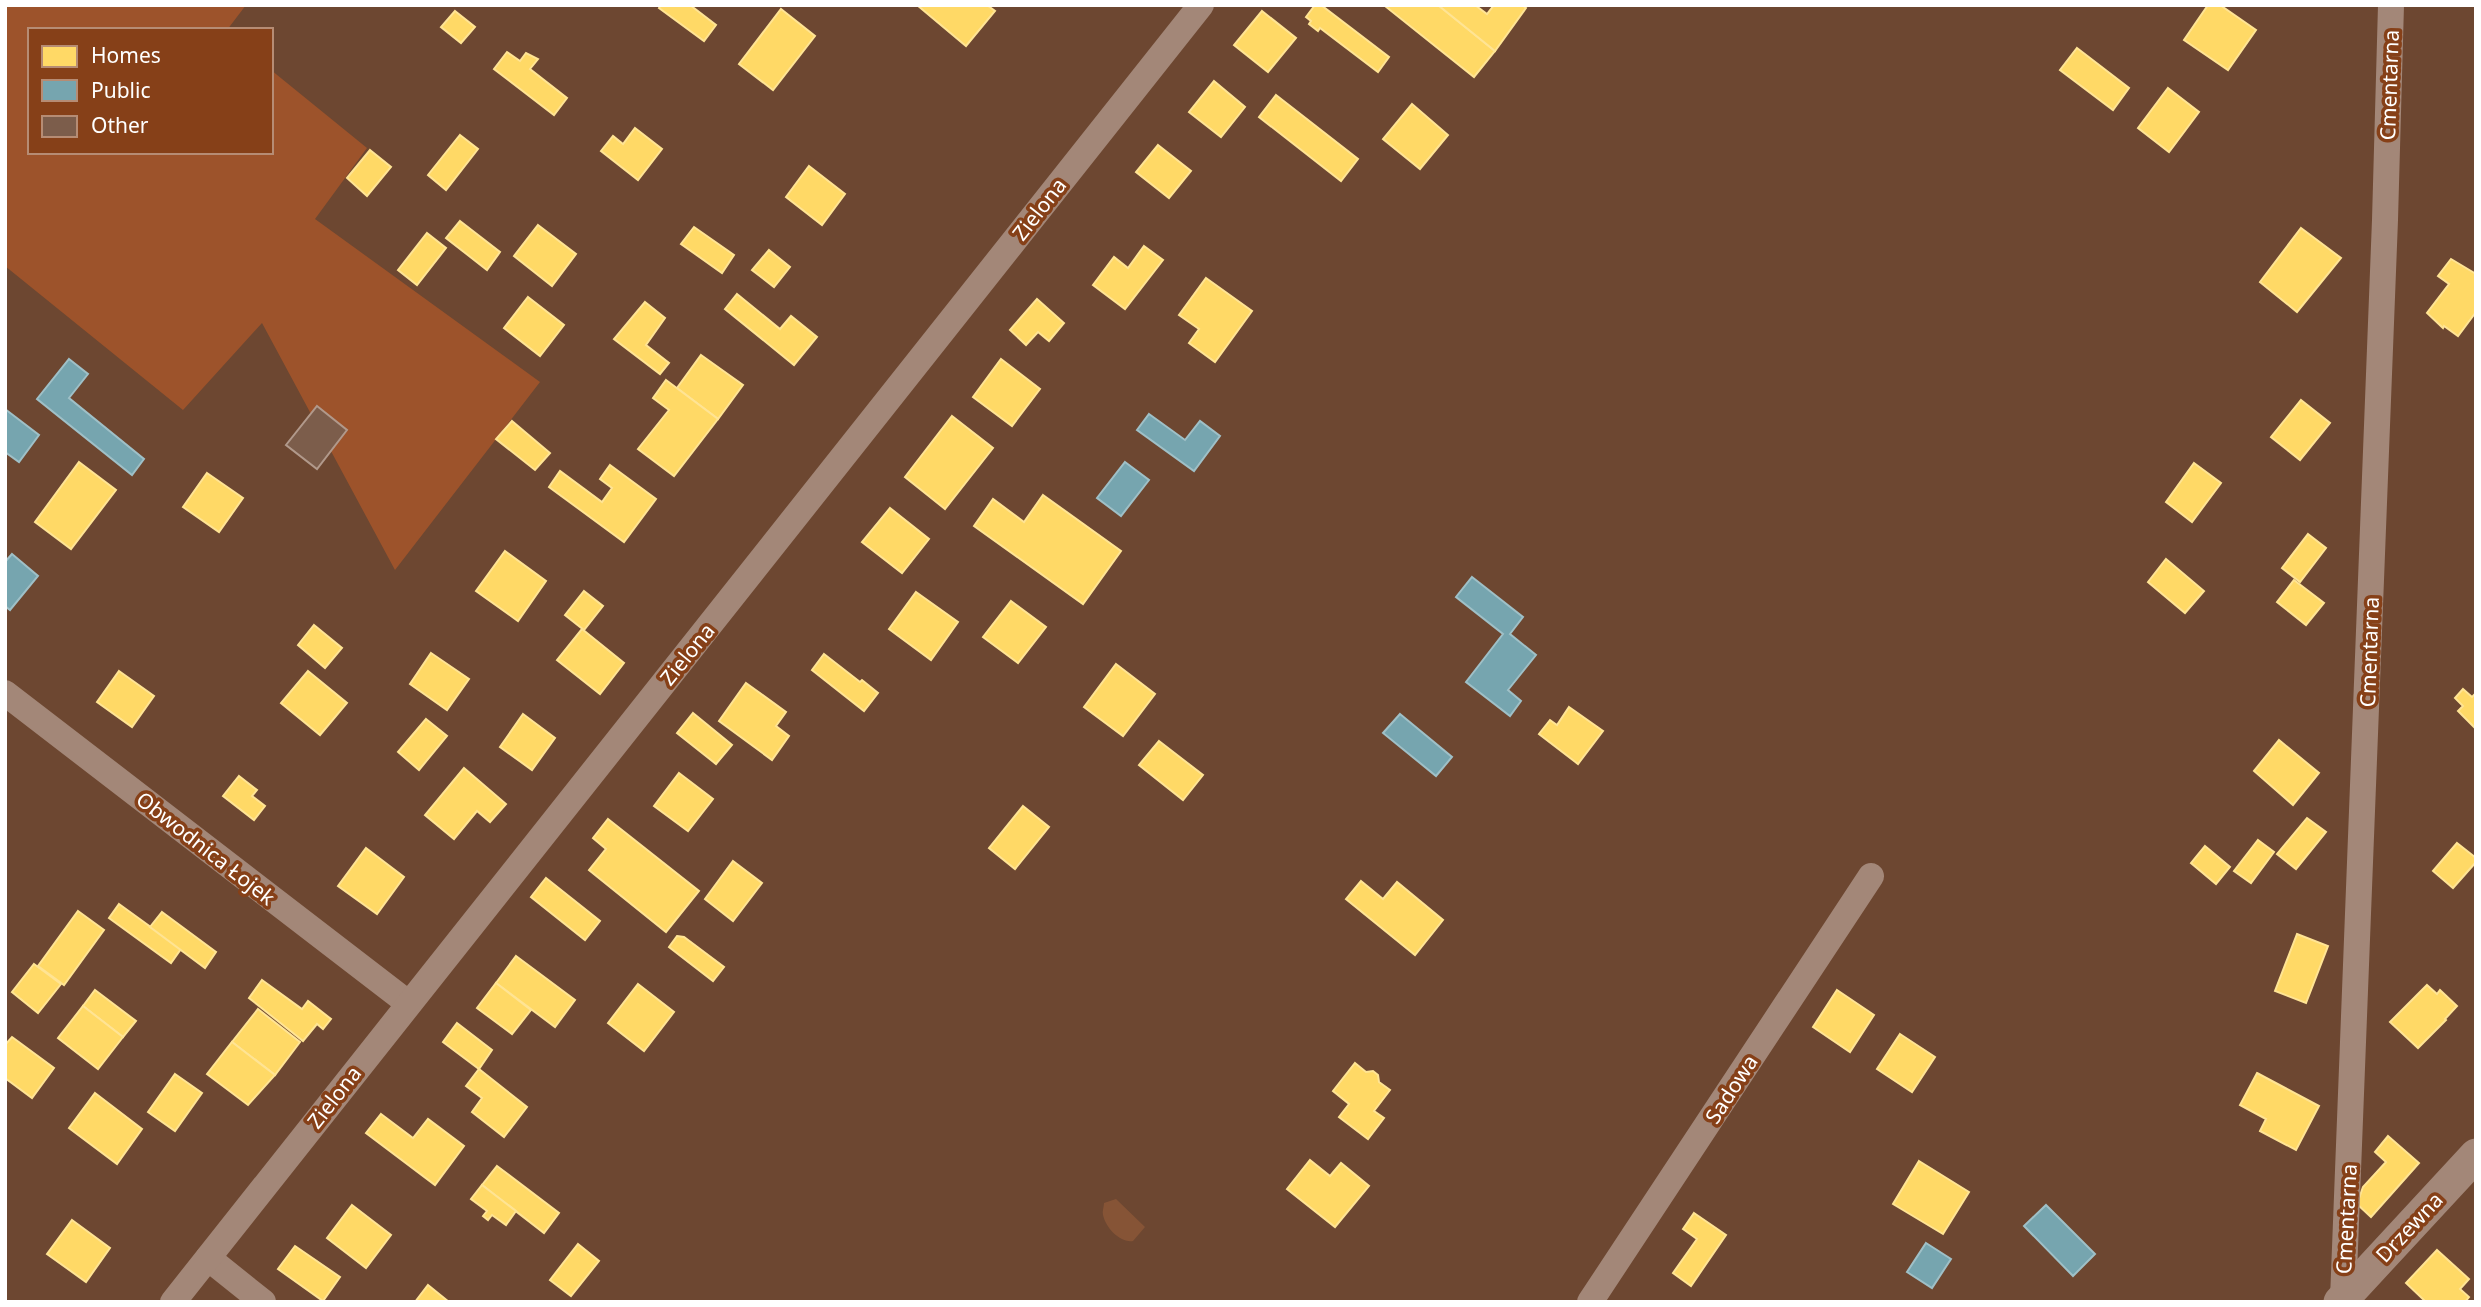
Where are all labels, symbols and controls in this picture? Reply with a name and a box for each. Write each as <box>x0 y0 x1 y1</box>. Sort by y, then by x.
legend <box>28 28 273 154</box>
street label: Cmentarna <box>2373 29 2405 141</box>
text: Homes <box>91 41 161 69</box>
text: Public <box>91 76 151 104</box>
text: Other <box>91 111 149 139</box>
street label: Zielona <box>1006 172 1072 246</box>
street label: Cmentarna <box>2353 596 2385 708</box>
street label: Zielona <box>653 617 721 691</box>
street label: Obwodnica Łojek <box>131 785 282 912</box>
street label: Sadowa <box>1698 1049 1764 1129</box>
street label: Zielona <box>301 1060 367 1134</box>
street label: Cmentarna <box>2329 1163 2363 1275</box>
street label: Drzewna <box>2369 1186 2449 1268</box>

